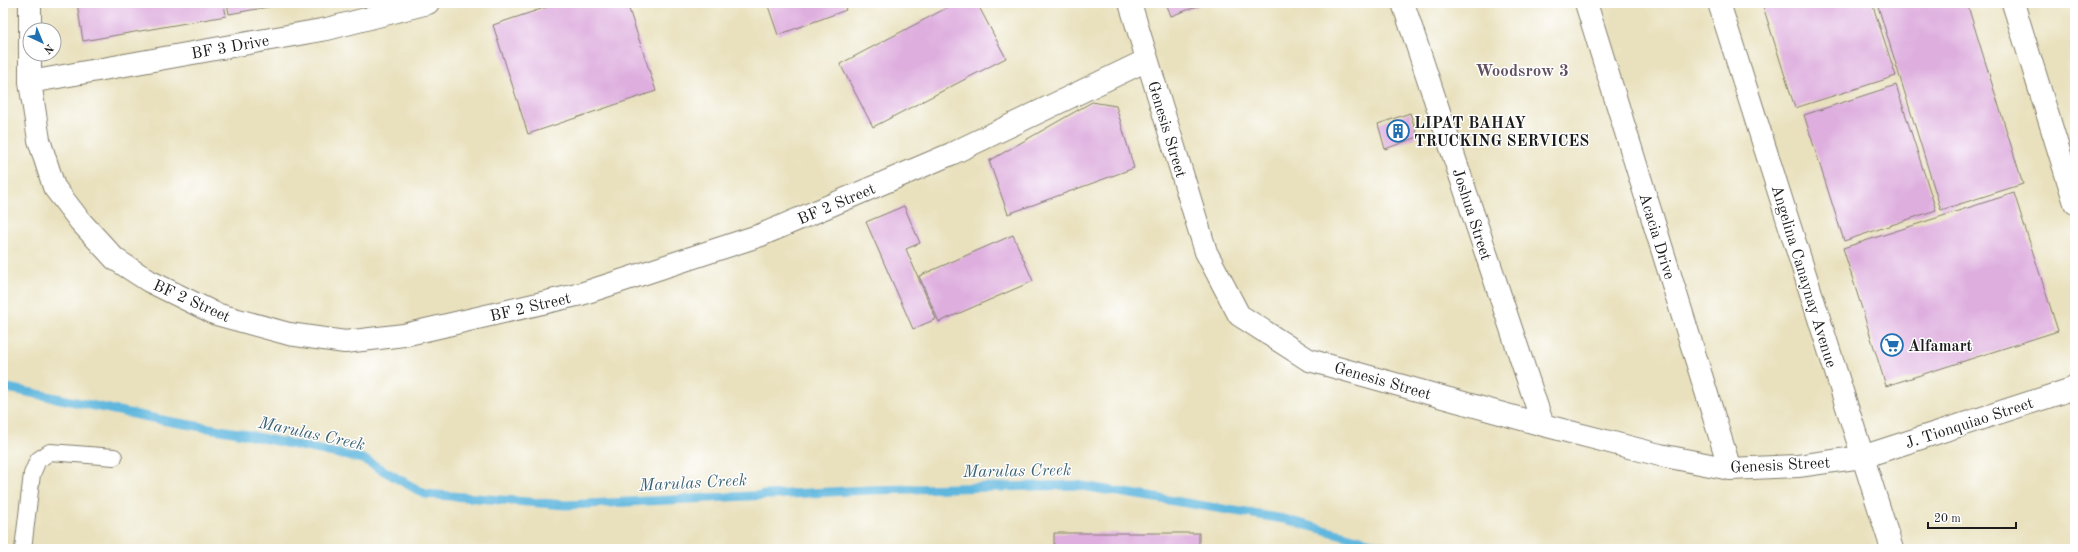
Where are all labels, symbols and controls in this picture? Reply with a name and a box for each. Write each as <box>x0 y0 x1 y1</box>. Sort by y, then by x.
north arrow <box>22 22 62 62</box>
street label: BF 3 Drive <box>190 33 270 63</box>
text: N <box>41 41 55 55</box>
district label: Woodsrow 3 <box>1475 63 1569 80</box>
street label: Genesis Street <box>1144 79 1188 180</box>
place label: LIPAT BAHAY TRUCKING SERVICES <box>1414 116 1589 150</box>
building icon: LIPAT BAHAY TRUCKING SERVICES <box>1385 118 1411 144</box>
street label: Joshua Street <box>1449 167 1494 263</box>
street label: BF 2 Street <box>796 181 878 228</box>
street label: Angelina Canaynay Avenue <box>1768 183 1839 370</box>
street label: Acacia Drive <box>1635 192 1677 282</box>
street label: BF 2 Street <box>150 278 232 326</box>
street label: BF 2 Street <box>488 291 573 325</box>
supermarket icon: Alfamart <box>1879 332 1905 358</box>
place label: Alfamart <box>1908 339 1973 355</box>
street label: Genesis Street <box>1332 360 1433 404</box>
street label: J. Tionquiao Street <box>1904 396 2036 452</box>
water label: Marulas Creek <box>256 415 366 454</box>
street label: Genesis Street <box>1730 455 1831 477</box>
water label: Marulas Creek <box>962 462 1071 481</box>
water label: Marulas Creek <box>638 472 748 495</box>
scale bar <box>1928 504 2016 530</box>
text: 20 m <box>1934 513 1961 525</box>

